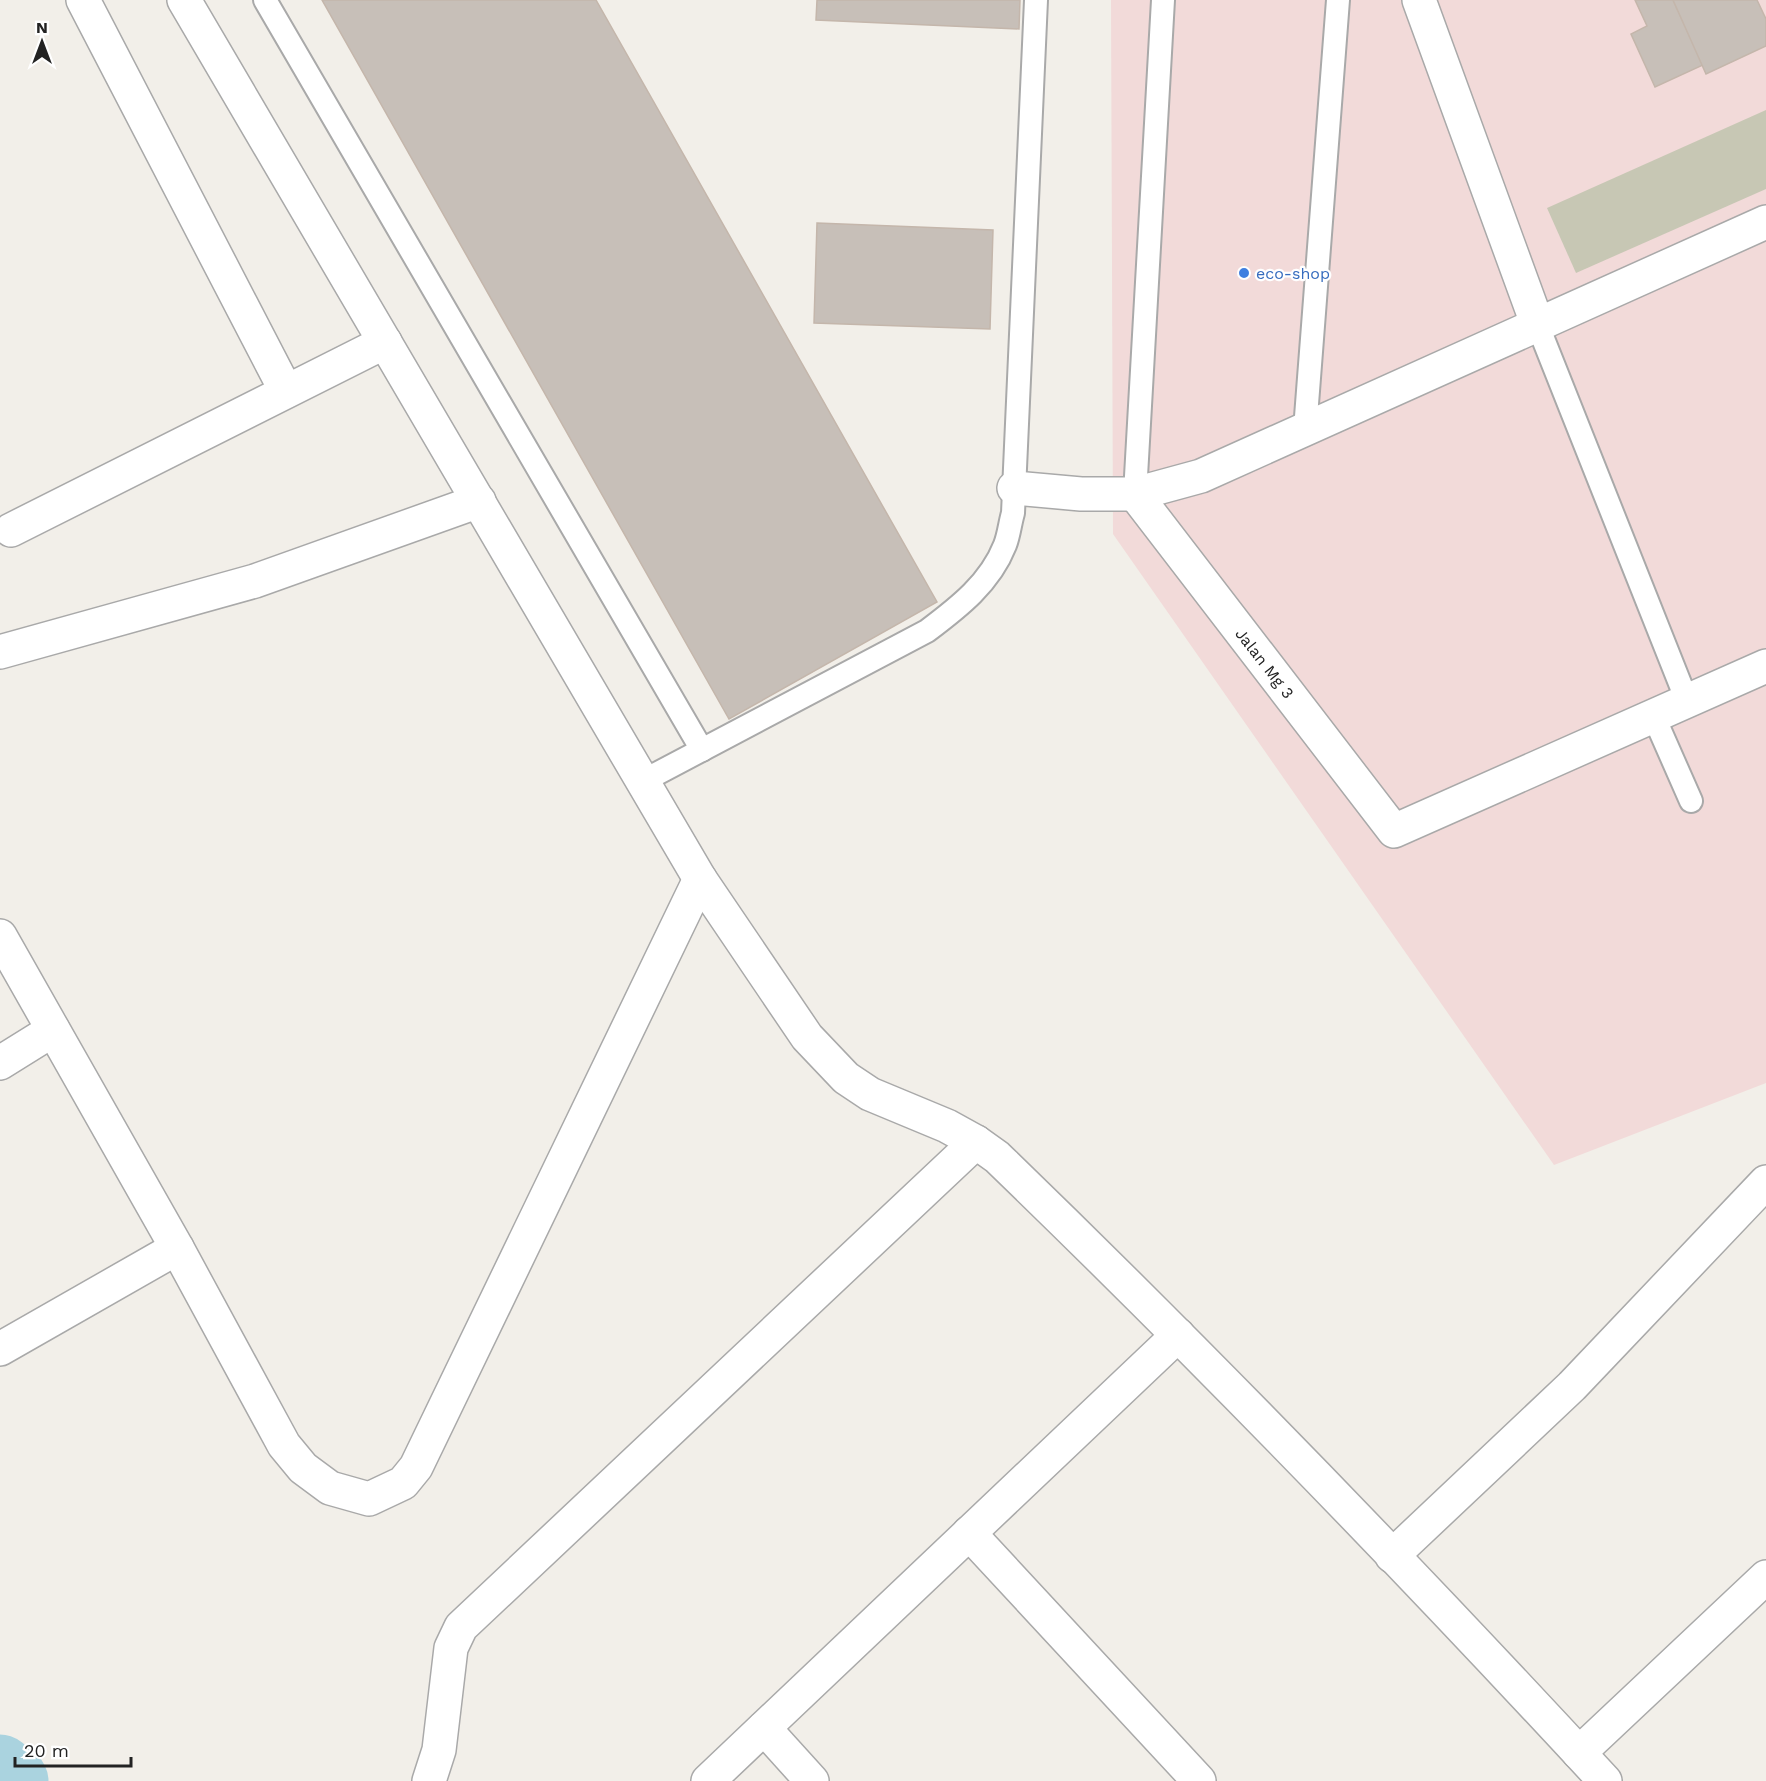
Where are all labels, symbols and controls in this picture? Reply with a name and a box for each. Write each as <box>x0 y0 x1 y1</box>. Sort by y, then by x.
north arrow <box>12 12 72 72</box>
text: N <box>36 18 48 37</box>
place label: eco-shop <box>1256 264 1330 283</box>
marker: eco-shop <box>1237 266 1251 280</box>
street label: Jalan Mg 3 <box>1231 624 1298 702</box>
scale bar <box>15 1730 130 1768</box>
text: 20 m <box>24 1740 69 1761</box>

